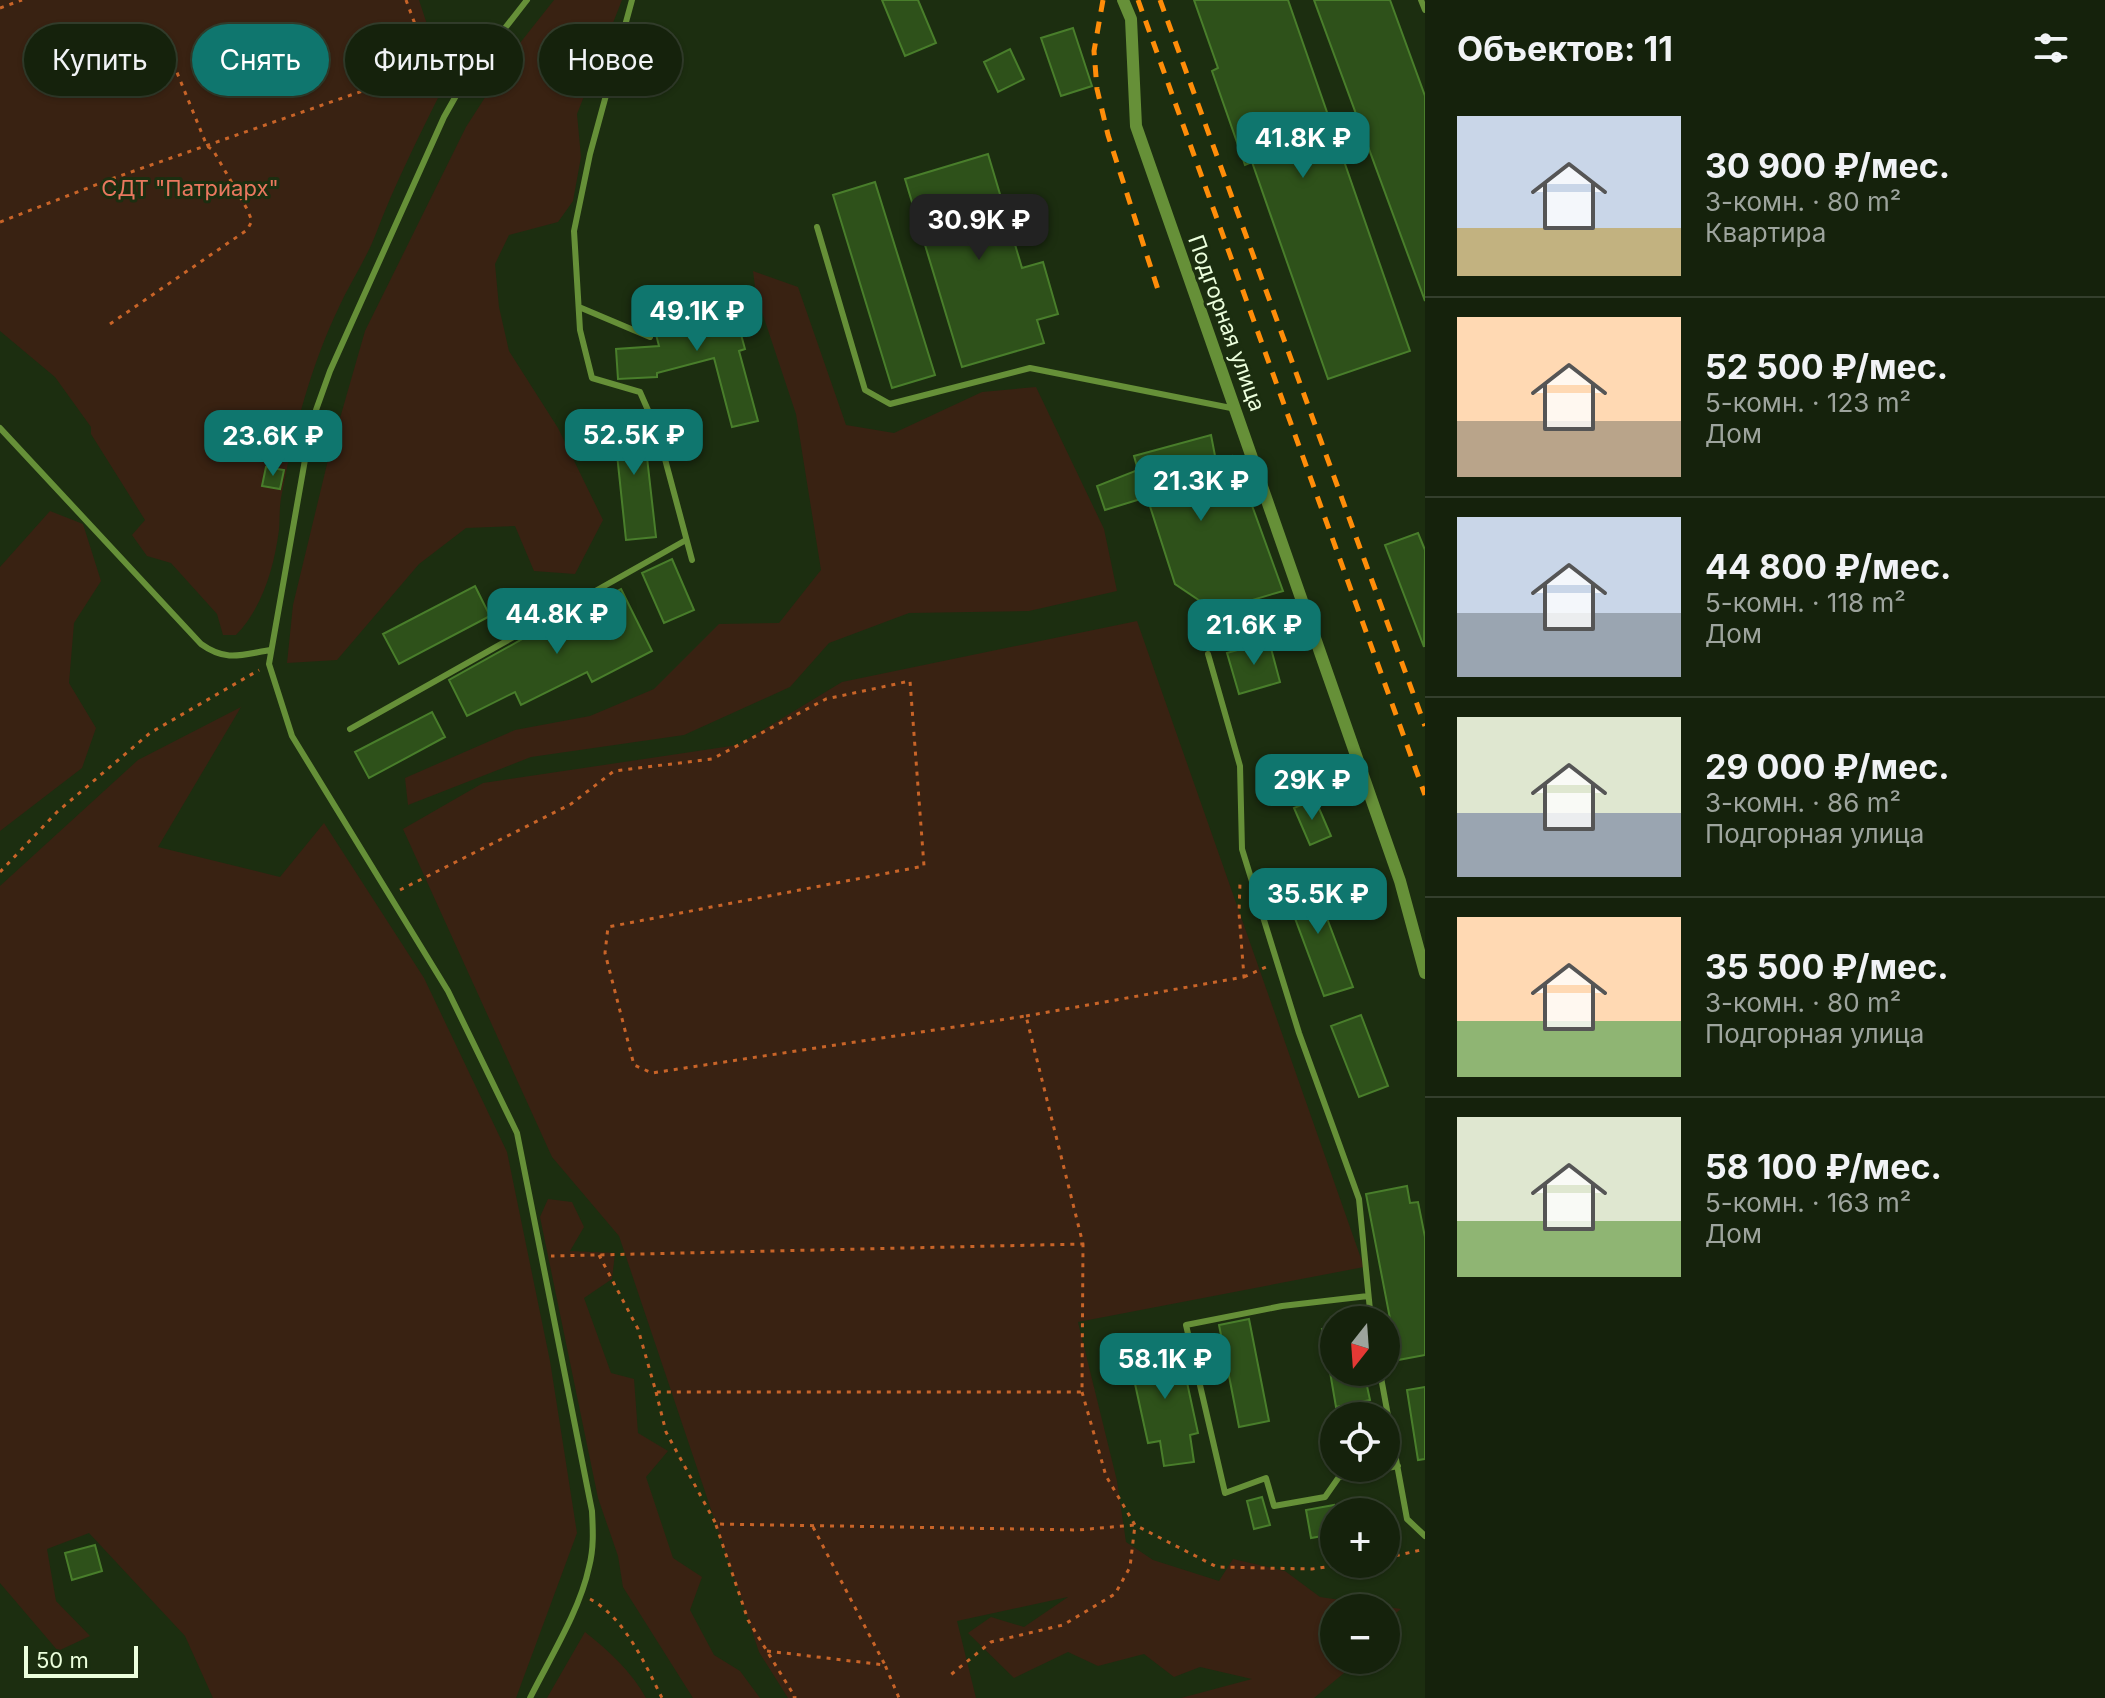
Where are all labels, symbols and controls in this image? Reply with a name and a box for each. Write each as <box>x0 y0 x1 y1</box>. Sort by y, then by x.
chip: Купить <box>24 24 176 96</box>
chip: Снять <box>192 24 329 96</box>
chip: Фильтры <box>345 24 523 96</box>
chip: Новое <box>539 24 682 96</box>
icon: filters <box>2029 26 2073 70</box>
text: Объектов: 11 <box>1457 28 1673 69</box>
pin: 41.8K ₽ <box>1229 112 1377 180</box>
text: 41.8K ₽ <box>1255 122 1351 153</box>
text: 30 900 ₽/мес. <box>1705 145 1950 186</box>
icon: home <box>1521 148 1617 244</box>
park label: СДТ "Патриарх" <box>101 175 279 201</box>
text: 3-комн. · 80 m² <box>1705 186 1901 217</box>
pin: 30.9K ₽ <box>905 194 1053 262</box>
text: 30.9K ₽ <box>928 204 1030 235</box>
text: Квартира <box>1705 217 1826 248</box>
street label: Подгорная улица <box>1183 231 1271 415</box>
pin: 49.1K ₽ <box>623 285 771 353</box>
text: 49.1K ₽ <box>649 295 745 326</box>
text: 52 500 ₽/мес. <box>1705 346 1948 387</box>
icon: home <box>1521 349 1617 445</box>
text: 5-комн. · 123 m² <box>1705 387 1911 418</box>
pin: 52.5K ₽ <box>560 409 708 477</box>
pin: 23.6K ₽ <box>199 410 347 478</box>
text: Дом <box>1705 418 1762 449</box>
text: 52.5K ₽ <box>583 419 685 450</box>
text: 23.6K ₽ <box>222 420 324 451</box>
pin: 21.3K ₽ <box>1127 455 1275 523</box>
text: 21.3K ₽ <box>1153 465 1249 496</box>
text: 44 800 ₽/мес. <box>1705 546 1951 587</box>
icon: home <box>1521 549 1617 645</box>
text: 5-комн. · 118 m² <box>1705 587 1906 618</box>
pin: 44.8K ₽ <box>483 588 631 656</box>
text: 44.8K ₽ <box>505 598 609 629</box>
pin: 21.6K ₽ <box>1180 599 1328 667</box>
text: 21.6K ₽ <box>1206 609 1302 640</box>
text: Дом <box>1705 618 1762 649</box>
text: 29 000 ₽/мес. <box>1705 746 1950 787</box>
icon: home <box>1521 749 1617 845</box>
pin: 29K ₽ <box>1256 754 1368 822</box>
text: 29K ₽ <box>1273 764 1351 795</box>
text: 3-комн. · 86 m² <box>1705 787 1901 818</box>
text: Подгорная улица <box>1705 818 1924 849</box>
pin: 35.5K ₽ <box>1244 868 1392 936</box>
text: 35.5K ₽ <box>1267 878 1369 909</box>
text: 35 500 ₽/мес. <box>1705 946 1949 987</box>
icon: home <box>1521 949 1617 1045</box>
text: 3-комн. · 80 m² <box>1705 987 1901 1018</box>
text: Подгорная улица <box>1705 1018 1924 1049</box>
text: 58 100 ₽/мес. <box>1705 1146 1942 1187</box>
icon: home <box>1521 1149 1617 1245</box>
text: 5-комн. · 163 m² <box>1705 1187 1911 1218</box>
text: Дом <box>1705 1218 1762 1249</box>
north arrow <box>1320 1306 1400 1386</box>
map controls <box>1320 1306 1400 1674</box>
pin: 58.1K ₽ <box>1091 1333 1239 1401</box>
text: 58.1K ₽ <box>1118 1343 1212 1374</box>
button: locate <box>1320 1402 1400 1482</box>
button: + <box>1320 1498 1400 1578</box>
button: − <box>1320 1594 1400 1674</box>
scale bar <box>24 1642 138 1678</box>
text: 50 m <box>36 1647 89 1673</box>

